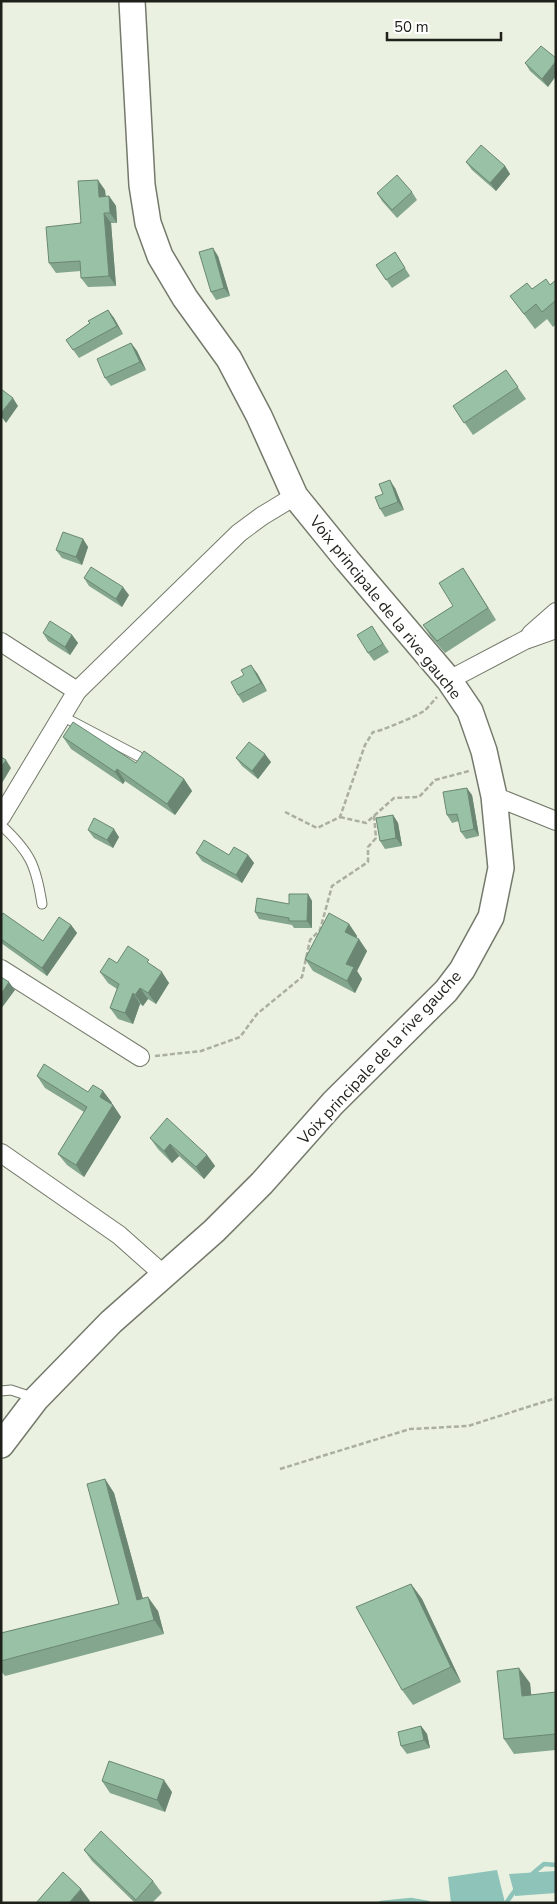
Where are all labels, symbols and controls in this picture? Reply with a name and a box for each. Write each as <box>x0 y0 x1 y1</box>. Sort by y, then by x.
scale bar <box>387 10 501 42</box>
text: 50 m <box>394 17 429 37</box>
street label: Voix principale de la rive gauche <box>303 510 466 704</box>
street label: Voix principale de la rive gauche <box>292 966 466 1150</box>

